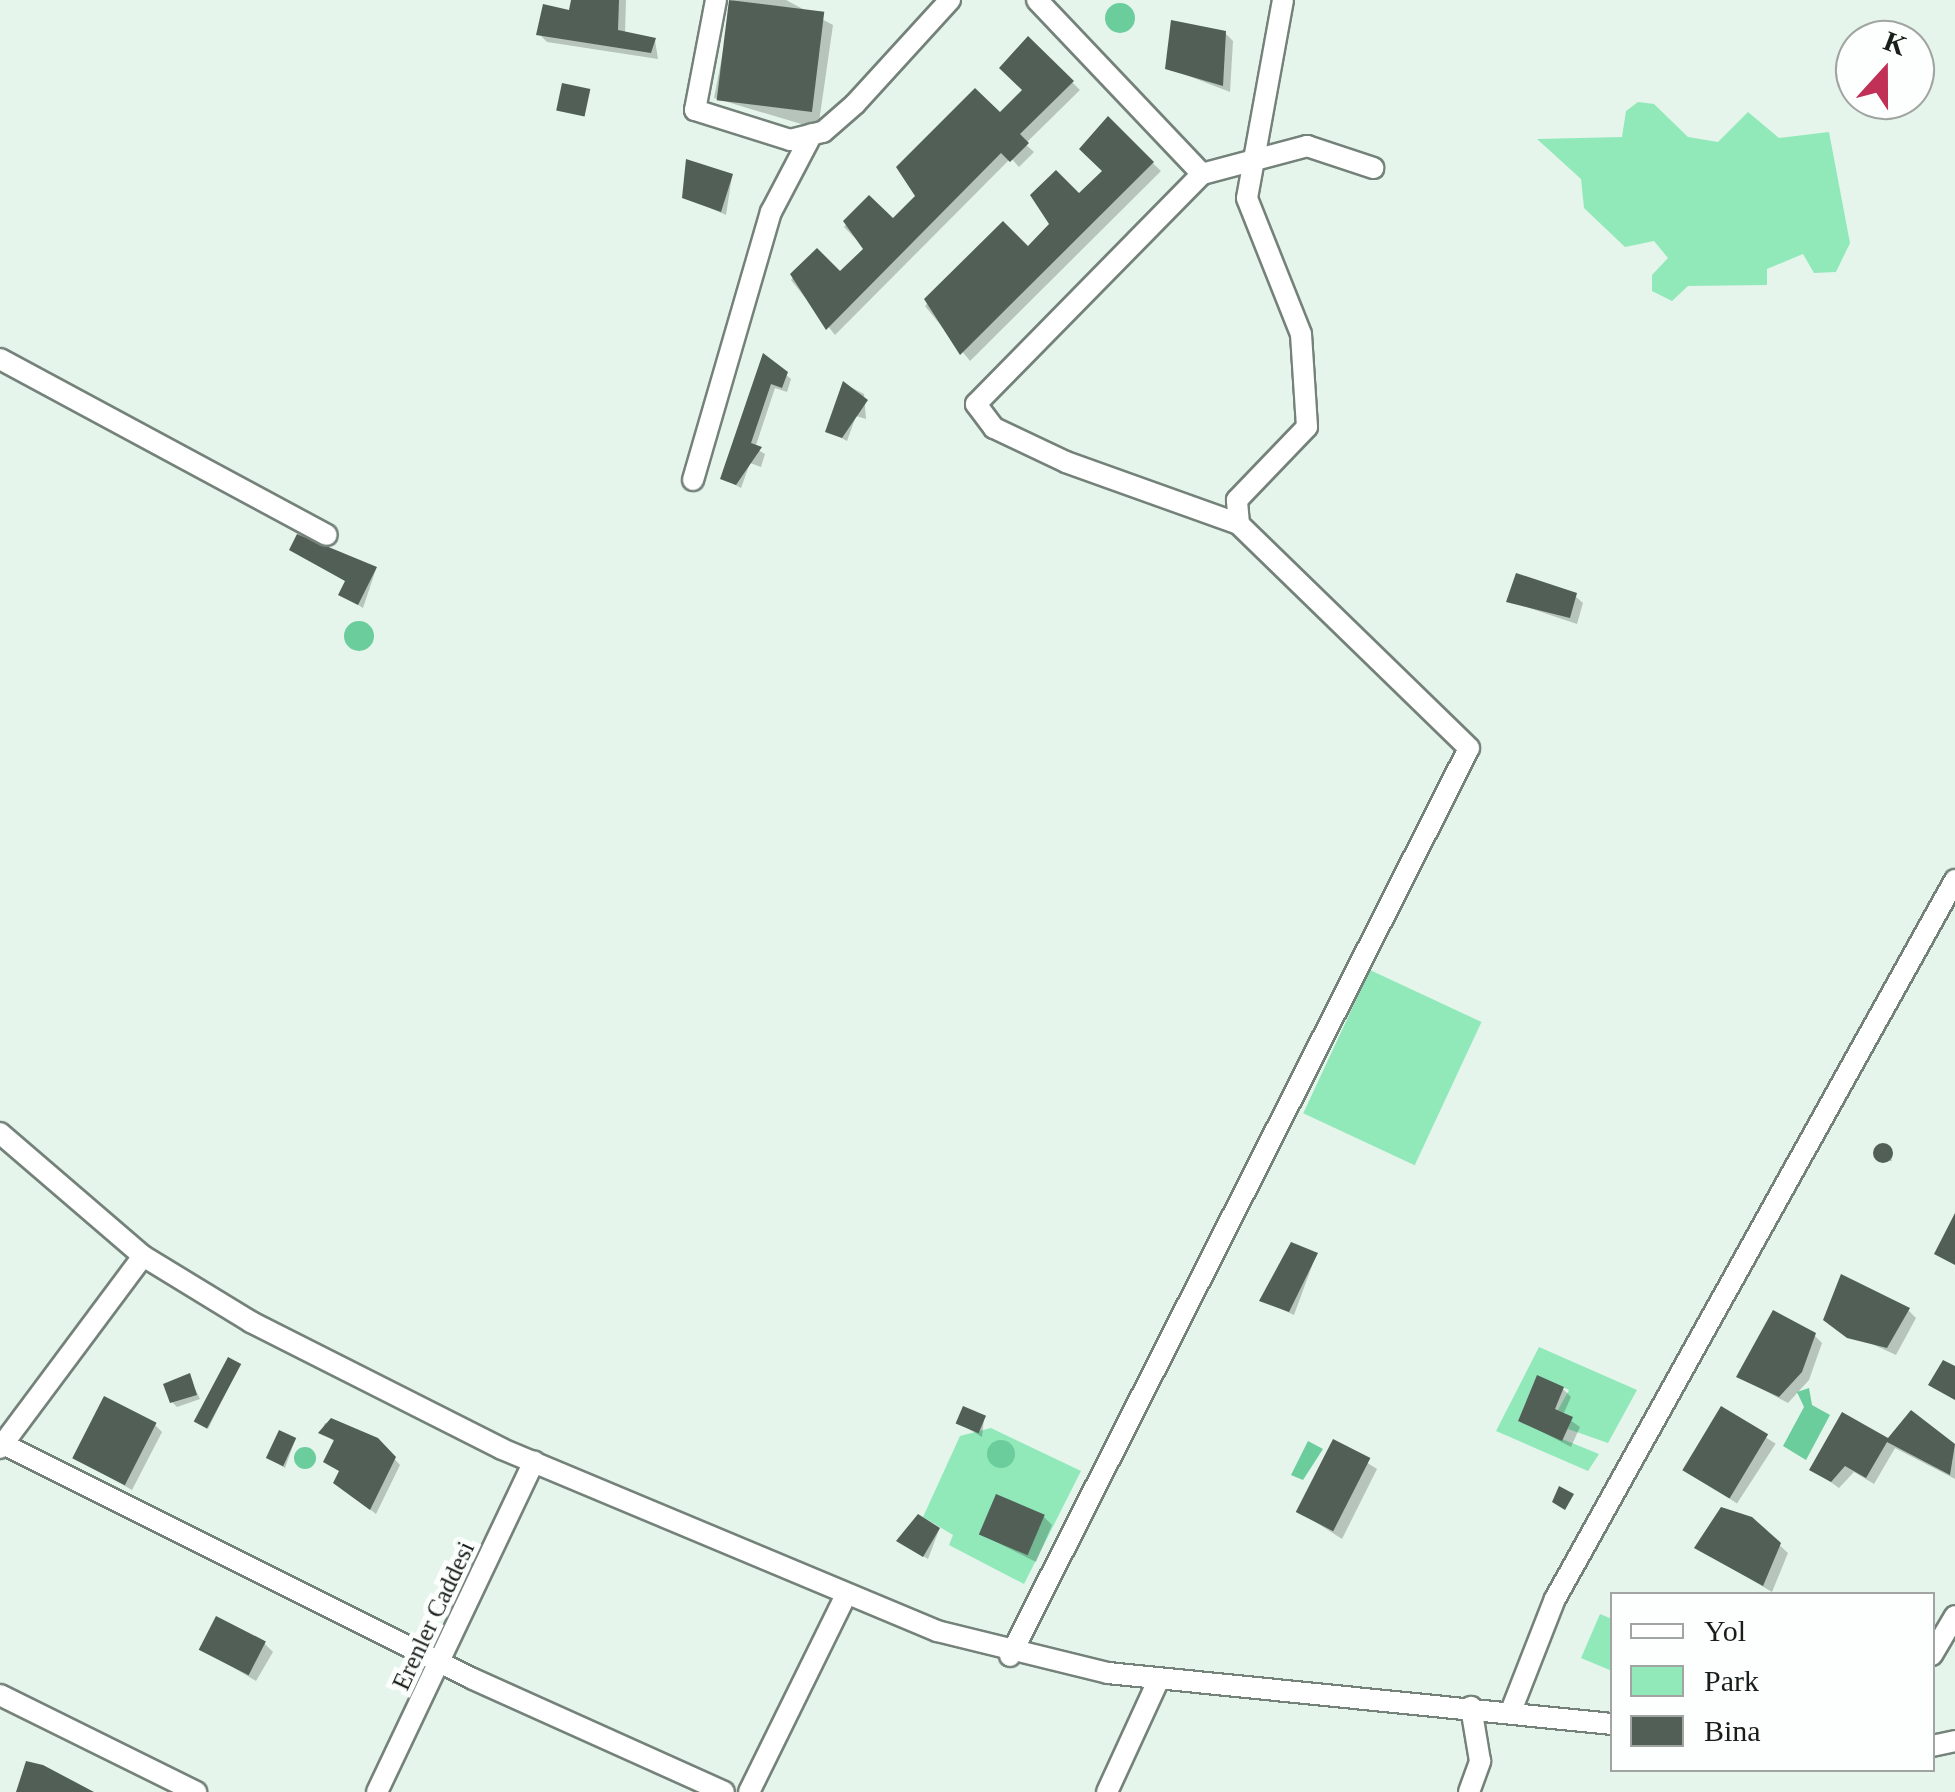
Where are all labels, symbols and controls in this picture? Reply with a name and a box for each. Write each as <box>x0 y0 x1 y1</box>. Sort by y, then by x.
north arrow <box>1835 20 1935 120</box>
text: K <box>1879 25 1911 62</box>
street label: Erenler Caddesi <box>387 1537 481 1695</box>
legend <box>1610 1592 1935 1772</box>
text: Yol <box>1704 1614 1746 1647</box>
text: Park <box>1704 1664 1759 1697</box>
text: Bina <box>1704 1714 1761 1747</box>

